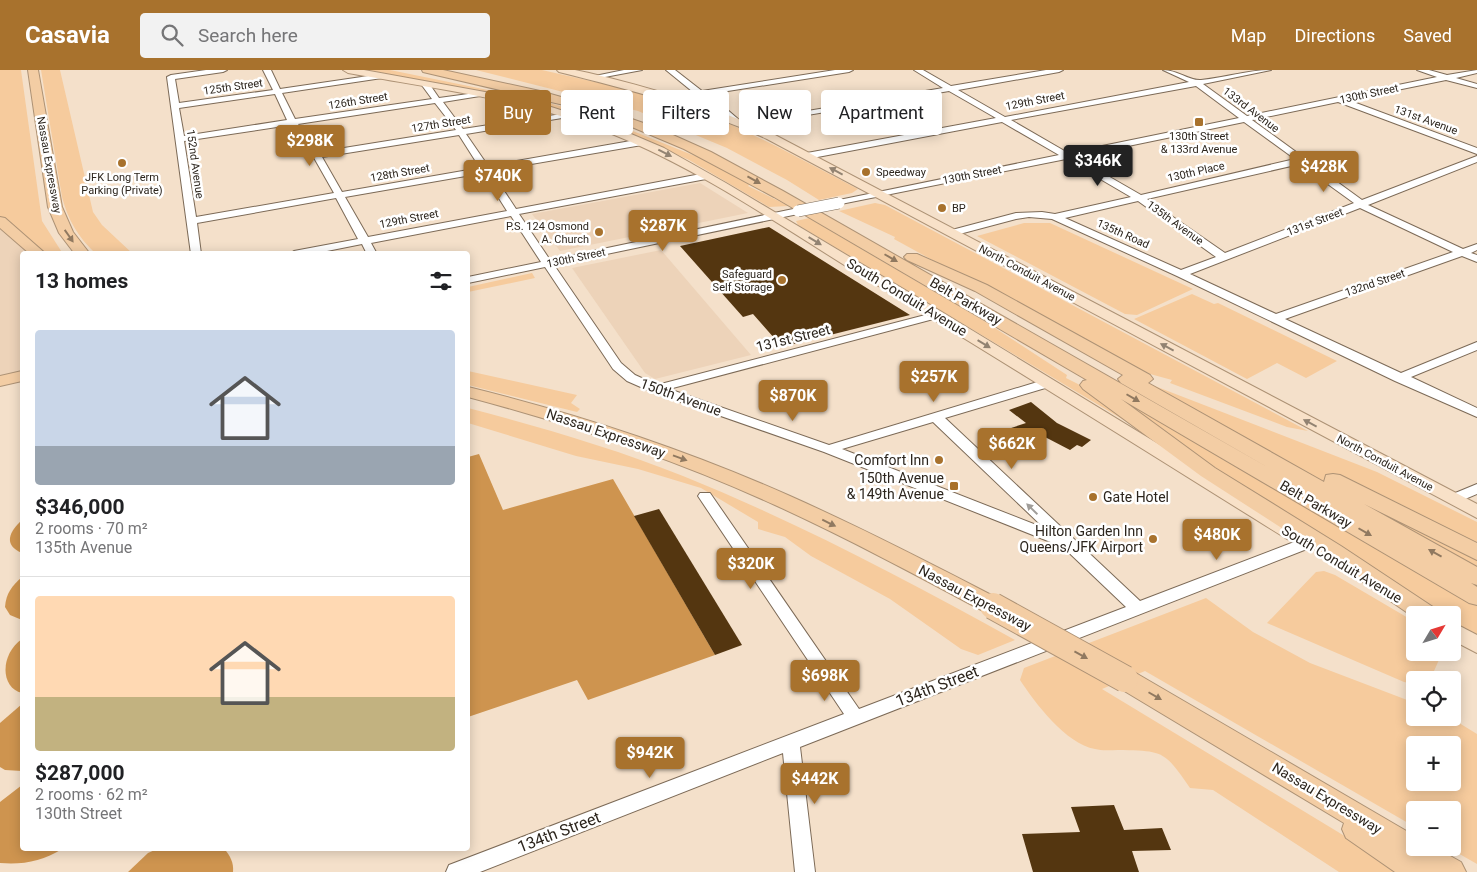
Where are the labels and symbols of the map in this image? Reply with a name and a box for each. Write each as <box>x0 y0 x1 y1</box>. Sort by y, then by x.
street label: 125th Street <box>202 76 264 98</box>
street label: 130th Street <box>1338 81 1400 107</box>
street label: 133rd Avenue <box>1220 85 1282 135</box>
street label: 129th Street <box>1004 89 1066 113</box>
street label: 126th Street <box>327 90 389 112</box>
street label: 131st Avenue <box>1393 103 1460 138</box>
street label: 127th Street <box>410 113 472 135</box>
street label: Nassau Expressway <box>34 116 64 215</box>
marker: 130th Street & 133rd Avenue <box>1193 116 1205 128</box>
pin: $298K <box>275 124 345 167</box>
street label: 152nd Avenue <box>184 129 206 199</box>
place label: 130th Street & 133rd Avenue <box>1161 130 1237 156</box>
pin: $346K <box>1063 144 1133 187</box>
one-way arrow <box>658 149 672 157</box>
pin: $428K <box>1289 150 1359 193</box>
marker: JFK Long Term Parking (Private) <box>116 157 128 169</box>
street label: 130th Place <box>1166 159 1226 185</box>
pin: $740K <box>463 160 533 202</box>
street label: 128th Street <box>369 161 431 185</box>
street label: 130th Street <box>941 163 1003 187</box>
marker: Speedway <box>860 166 872 178</box>
place label: Speedway <box>876 166 927 179</box>
one-way arrow <box>829 167 842 176</box>
place label: JFK Long Term Parking (Private) <box>81 171 163 197</box>
one-way arrow <box>747 176 761 184</box>
street label: 135th Avenue <box>1144 198 1206 248</box>
marker: BP <box>936 202 948 214</box>
place label: BP <box>952 202 966 215</box>
street label: 131st Street <box>1285 205 1346 239</box>
street label: 129th Street <box>378 207 440 231</box>
pin: $287K <box>628 210 698 252</box>
street label: 135th Road <box>1095 217 1151 251</box>
place label: P.S. 124 Osmond A. Church <box>506 220 589 246</box>
marker: P.S. 124 Osmond A. Church <box>593 226 605 238</box>
one-way arrow <box>64 229 74 243</box>
one-way arrow <box>808 237 821 246</box>
street label: North Conduit Avenue <box>977 242 1078 304</box>
street label: 130th Street <box>545 245 607 271</box>
one-way arrow <box>884 254 897 263</box>
street label: South Conduit Avenue <box>844 255 970 339</box>
street label: 132nd Street <box>1343 267 1407 299</box>
place label: Safeguard Self Storage <box>713 268 772 294</box>
marker: Safeguard Self Storage <box>776 274 788 286</box>
street label: Belt Parkway <box>927 274 1005 328</box>
street label: 131st Street <box>754 321 832 355</box>
one-way arrow <box>977 339 990 348</box>
one-way arrow <box>1159 343 1174 351</box>
pin: $257K <box>899 360 969 403</box>
street label: 150th Avenue <box>638 375 724 419</box>
pin: $870K <box>758 380 828 422</box>
one-way arrow <box>1127 394 1140 403</box>
street label: Nassau Expressway <box>544 405 668 461</box>
one-way arrow <box>1303 419 1318 427</box>
pin: $662K <box>977 428 1047 470</box>
street label: North Conduit Avenue <box>1335 432 1436 494</box>
place label: Comfort Inn <box>854 452 929 468</box>
one-way arrow <box>673 454 688 462</box>
marker: Comfort Inn <box>933 454 945 466</box>
place label: 150th Avenue & 149th Avenue <box>847 470 944 502</box>
street label: Belt Parkway <box>1277 477 1355 531</box>
marker: 150th Avenue & 149th Avenue <box>948 480 960 492</box>
place label: Gate Hotel <box>1103 489 1169 505</box>
marker: Gate Hotel <box>1087 491 1099 503</box>
one-way arrow <box>1027 503 1039 515</box>
pin: $480K <box>1182 518 1252 561</box>
one-way arrow <box>822 519 836 527</box>
street label: South Conduit Avenue <box>1279 522 1405 606</box>
place label: Hilton Garden Inn Queens/JFK Airport <box>1020 523 1143 555</box>
one-way arrow <box>1358 528 1372 537</box>
marker: Hilton Garden Inn Queens/JFK Airport <box>1147 533 1159 545</box>
pin: $320K <box>716 548 786 590</box>
one-way arrow <box>1428 548 1441 557</box>
street label: Nassau Expressway <box>916 562 1034 635</box>
north arrow <box>1406 606 1461 661</box>
one-way arrow <box>1075 650 1088 659</box>
pin: $698K <box>790 660 860 702</box>
street label: 134th Street <box>893 662 981 710</box>
one-way arrow <box>1148 692 1161 701</box>
pin: $942K <box>615 736 685 779</box>
street label: Nassau Expressway <box>1269 759 1385 837</box>
pin: $442K <box>780 762 850 805</box>
street label: 134th Street <box>515 808 603 856</box>

